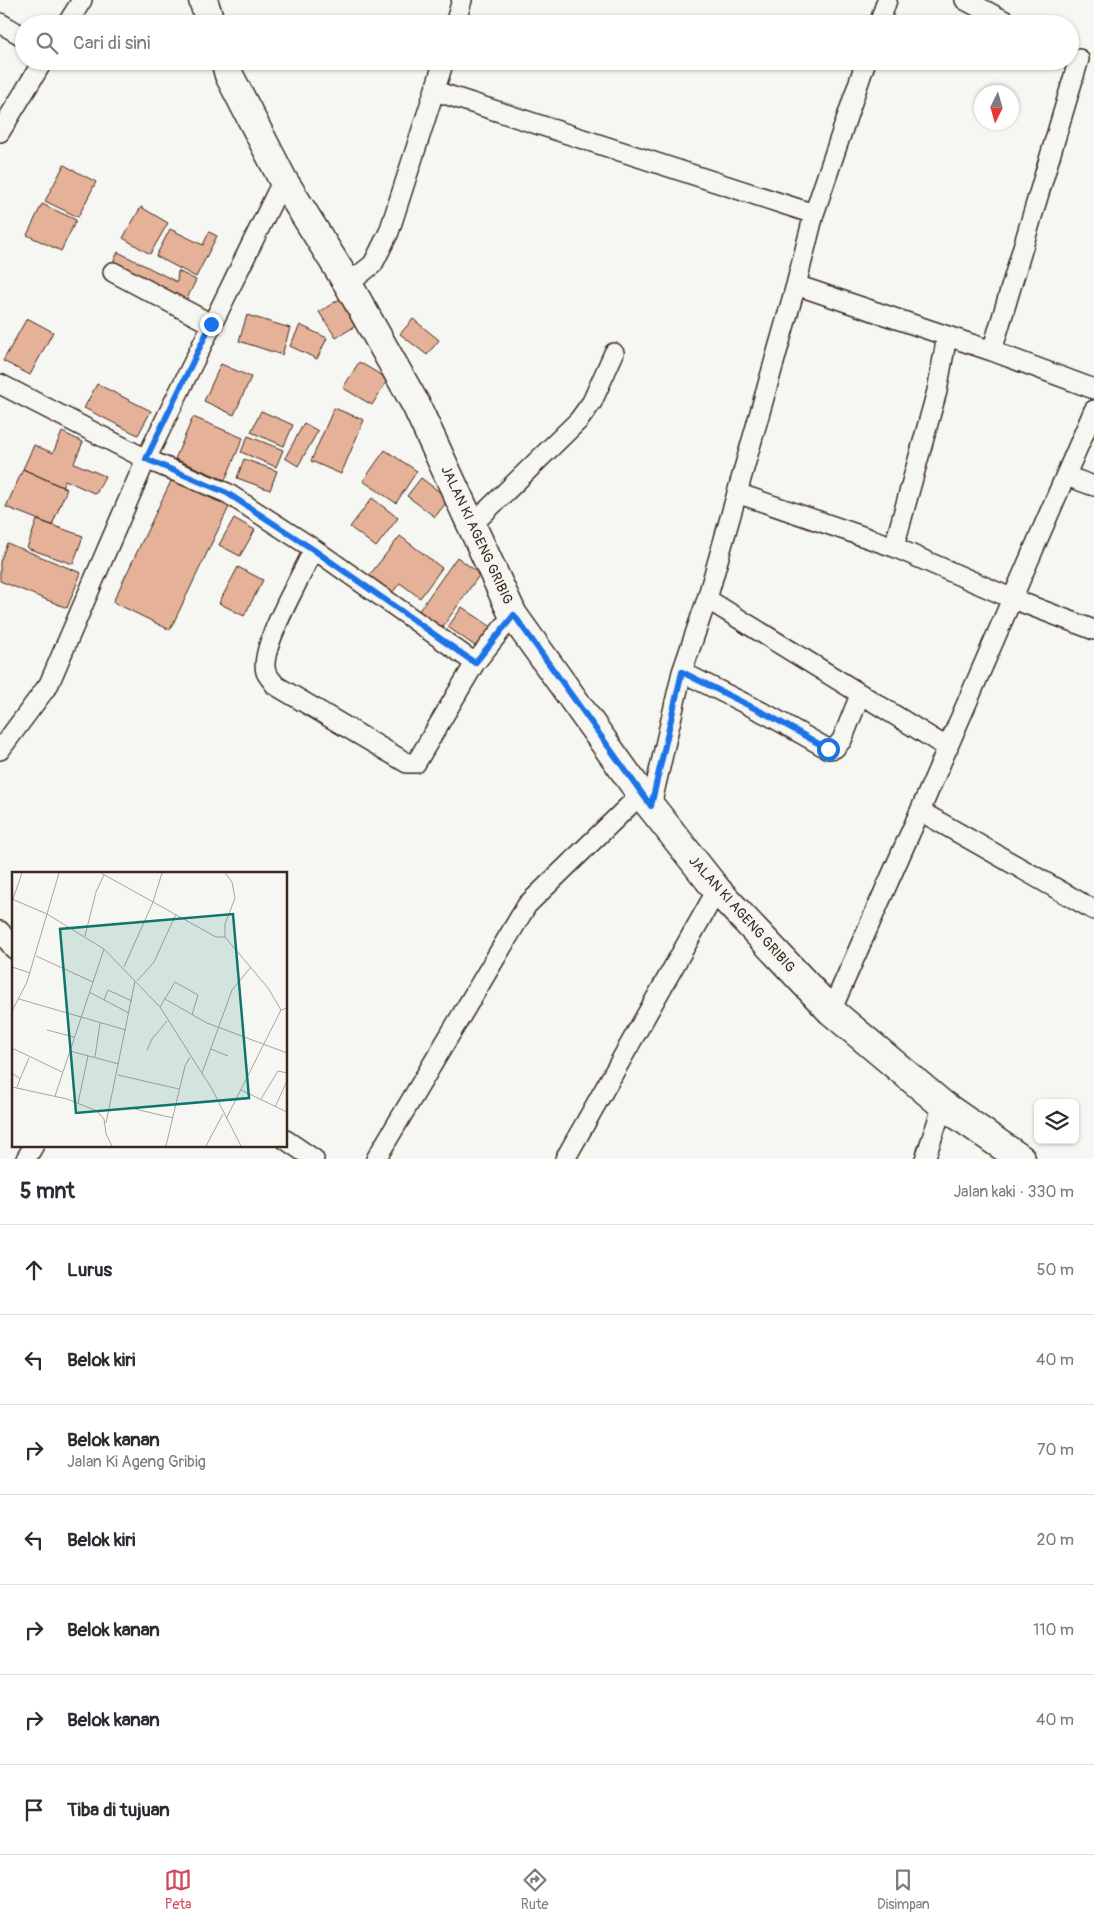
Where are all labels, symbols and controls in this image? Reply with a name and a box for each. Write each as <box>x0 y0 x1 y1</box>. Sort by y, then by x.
search box <box>15 15 1079 70</box>
icon: search <box>33 29 61 57</box>
text: Cari di sini <box>73 31 150 55</box>
north arrow <box>974 85 1019 130</box>
route end <box>200 313 223 336</box>
street label: JALAN KI AGENG GRIBIG <box>437 463 517 607</box>
route start <box>817 738 840 761</box>
street label: JALAN KI AGENG GRIBIG <box>685 852 799 976</box>
inset map <box>12 872 288 1146</box>
map controls <box>1034 1099 1079 1144</box>
button: layers <box>1034 1099 1079 1144</box>
text: 5 mnt <box>20 1178 75 1205</box>
text: Jalan kaki · 330 m <box>953 1182 1074 1202</box>
icon: ahead <box>20 1256 48 1284</box>
text: Lurus <box>67 1258 112 1282</box>
text: 50 m <box>1037 1260 1074 1280</box>
icon: left <box>20 1346 48 1374</box>
text: Belok kiri <box>67 1348 135 1372</box>
text: 40 m <box>1036 1350 1074 1370</box>
text: Belok kanan <box>67 1428 160 1452</box>
icon: right <box>20 1436 48 1464</box>
text: 70 m <box>1037 1440 1074 1460</box>
text: Jalan Ki Ageng Gribig <box>67 1452 206 1472</box>
icon: left <box>20 1526 48 1554</box>
text: Belok kiri <box>67 1528 135 1552</box>
text: 20 m <box>1036 1530 1074 1550</box>
icon: right <box>20 1616 48 1644</box>
text: Belok kanan <box>67 1618 160 1642</box>
text: 110 m <box>1033 1620 1074 1640</box>
icon: right <box>20 1706 48 1734</box>
text: Belok kanan <box>67 1708 160 1732</box>
text: 40 m <box>1036 1710 1074 1730</box>
icon: arrive <box>20 1796 48 1824</box>
text: Tiba di tujuan <box>67 1798 170 1822</box>
tab: Peta <box>164 1866 192 1913</box>
tab: Rute <box>521 1866 549 1913</box>
tab: Disimpan <box>877 1866 930 1913</box>

